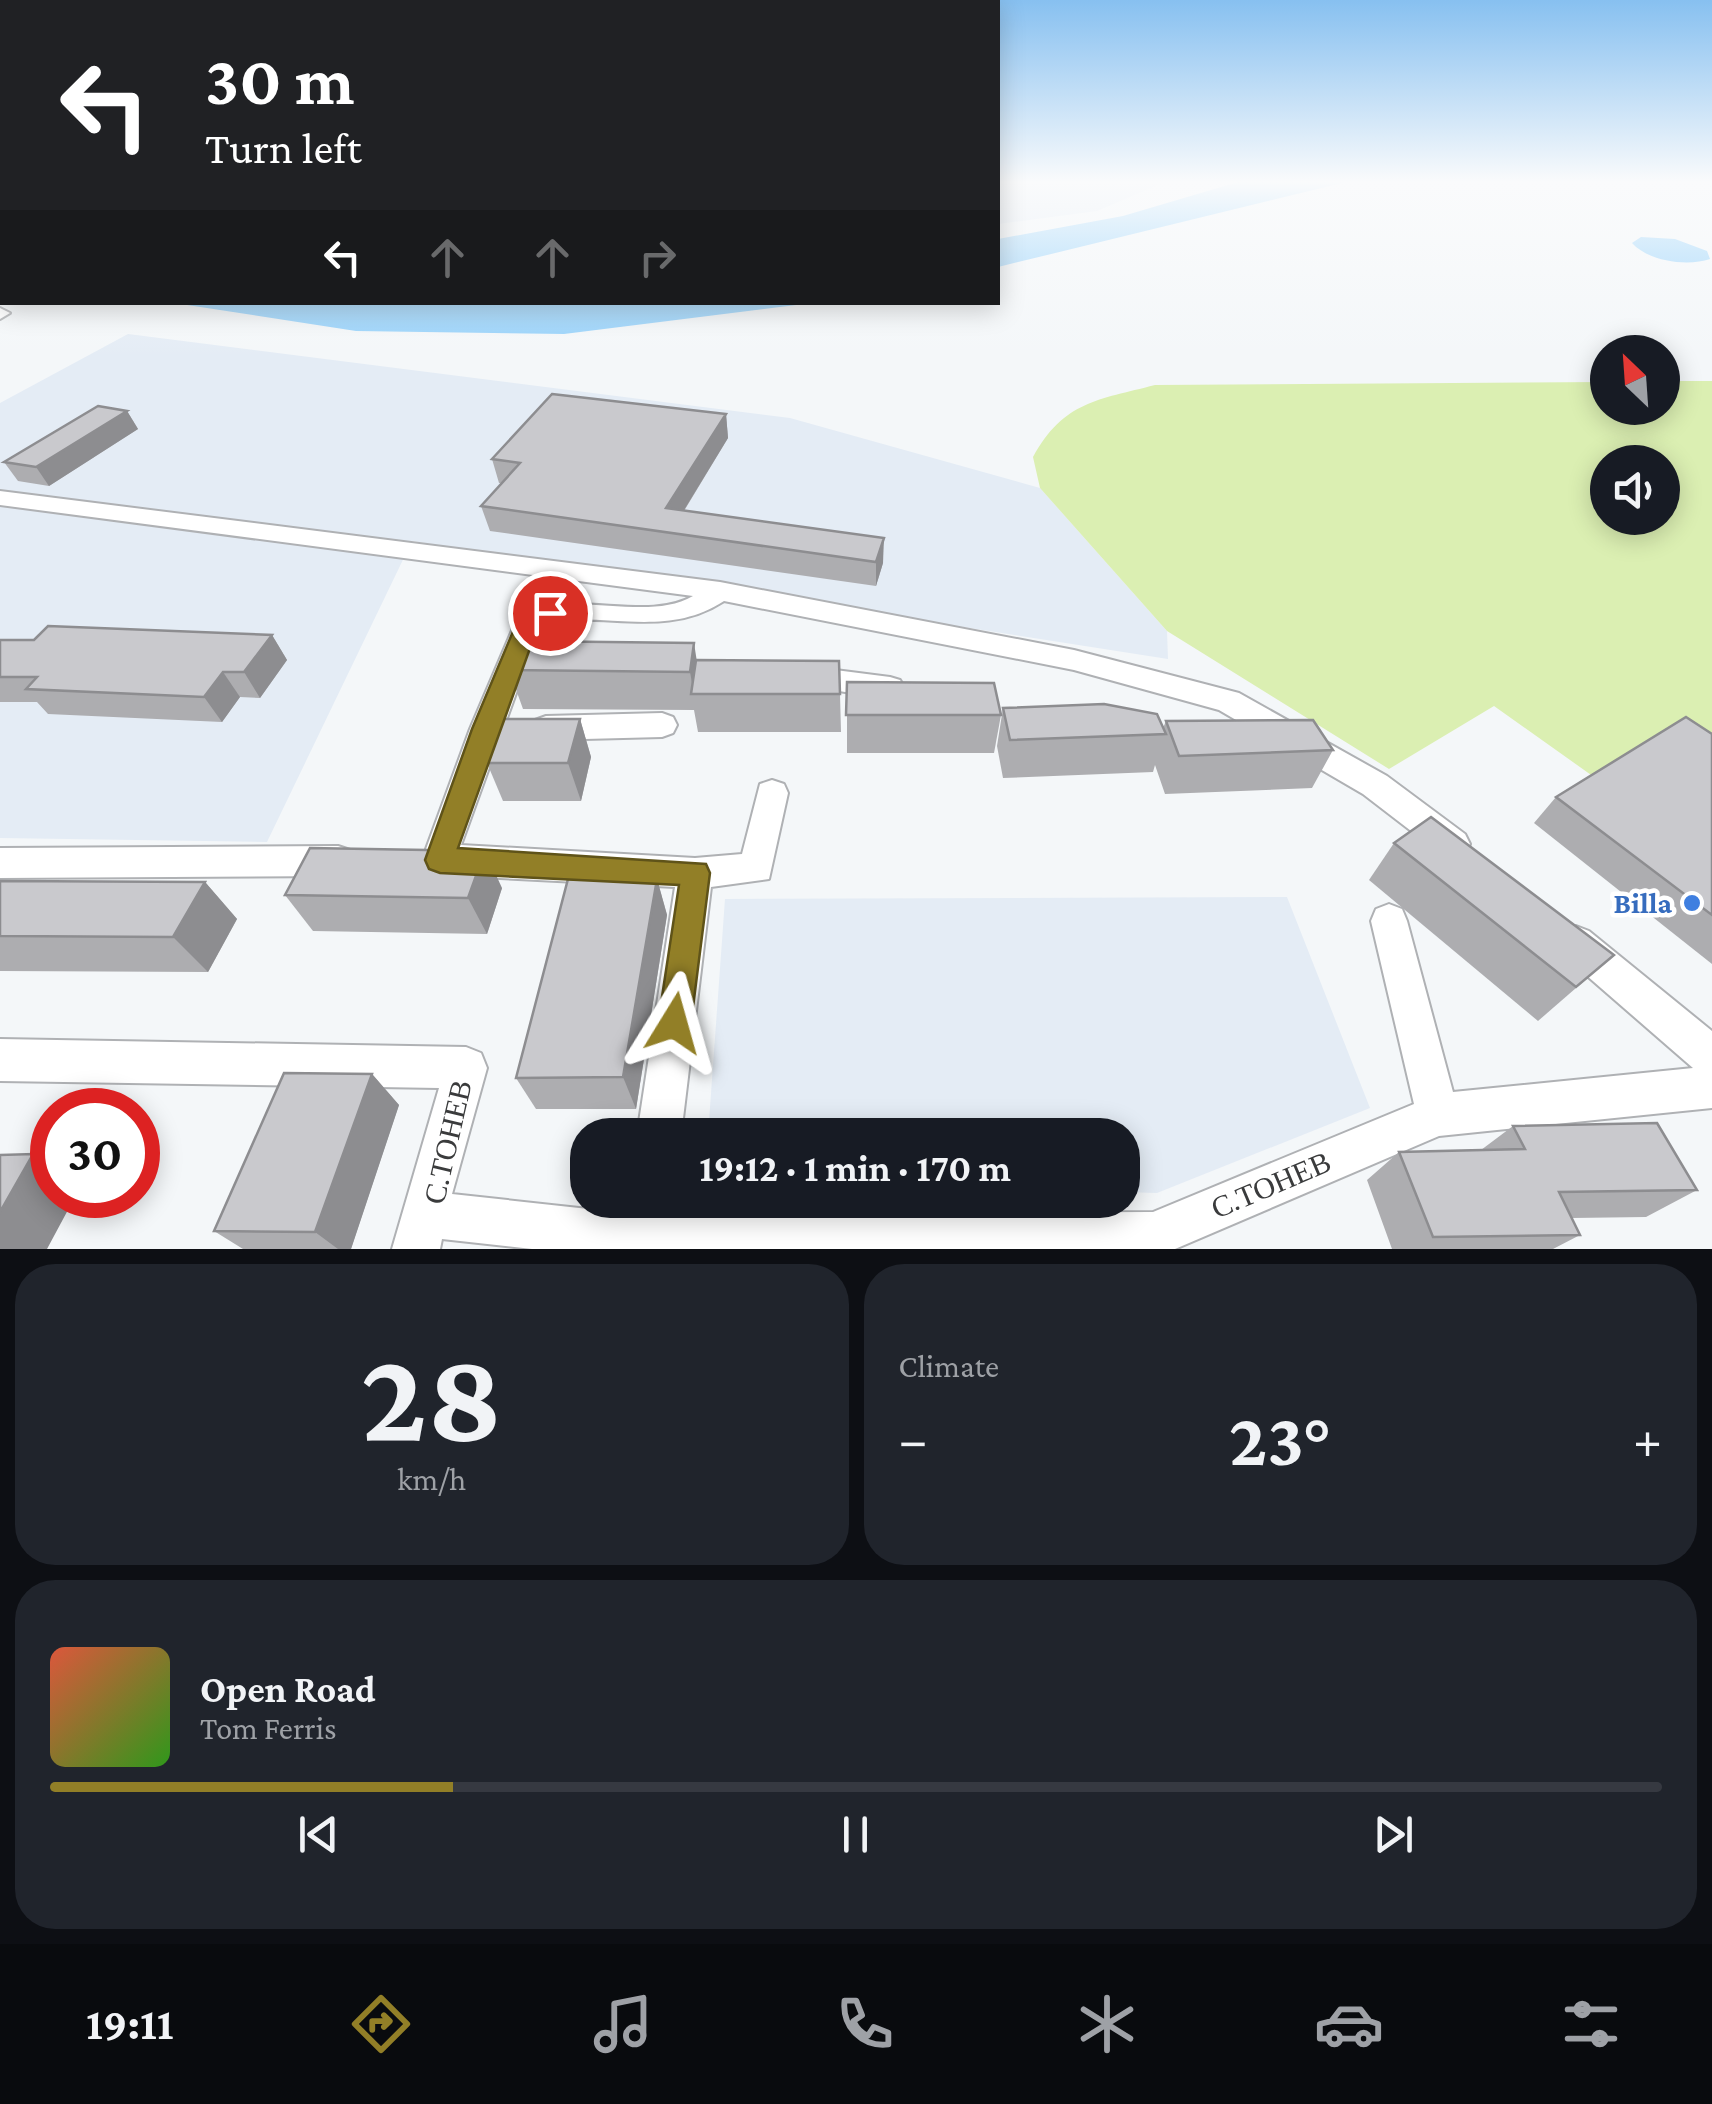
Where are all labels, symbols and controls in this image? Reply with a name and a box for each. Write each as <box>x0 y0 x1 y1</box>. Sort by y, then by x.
icon: left <box>40 40 170 170</box>
text: 30 m <box>205 41 354 119</box>
text: Turn left <box>205 123 362 173</box>
icon: left <box>315 230 370 285</box>
icon: ahead <box>420 230 475 285</box>
icon: ahead <box>525 230 580 285</box>
icon: right <box>630 230 685 285</box>
north arrow <box>1590 335 1680 425</box>
map controls <box>1590 335 1680 535</box>
button: sound <box>1590 445 1680 535</box>
pin <box>508 571 593 656</box>
icon: arrive <box>523 586 578 641</box>
place label: Billa <box>1614 886 1672 919</box>
marker: Billa <box>1681 892 1703 914</box>
position arrow <box>622 971 726 1075</box>
street label: С.ТОНЕВ <box>417 1077 478 1207</box>
speed limit sign: 30 <box>30 1088 160 1218</box>
street label: С.ТОНЕВ <box>1206 1145 1335 1224</box>
text: 19:12 · 1 min · 170 m <box>699 1147 1011 1189</box>
text: 28 <box>361 1323 503 1468</box>
text: Climate <box>899 1348 999 1384</box>
text: 23° <box>1229 1398 1332 1481</box>
text: − <box>899 1409 928 1470</box>
text: + <box>1633 1409 1662 1470</box>
text: km/h <box>397 1461 466 1497</box>
text: Open Road <box>200 1668 376 1710</box>
text: Tom Ferris <box>200 1710 337 1746</box>
icon: previous <box>291 1807 346 1862</box>
icon: pause <box>828 1807 883 1862</box>
icon: next <box>1366 1807 1421 1862</box>
icon: directions <box>346 1989 416 2059</box>
icon: music <box>588 1989 658 2059</box>
icon: phone <box>830 1989 900 2059</box>
icon: climate <box>1072 1989 1142 2059</box>
icon: car <box>1314 1989 1384 2059</box>
icon: filters <box>1556 1989 1626 2059</box>
text: 19:11 <box>86 1999 174 2049</box>

